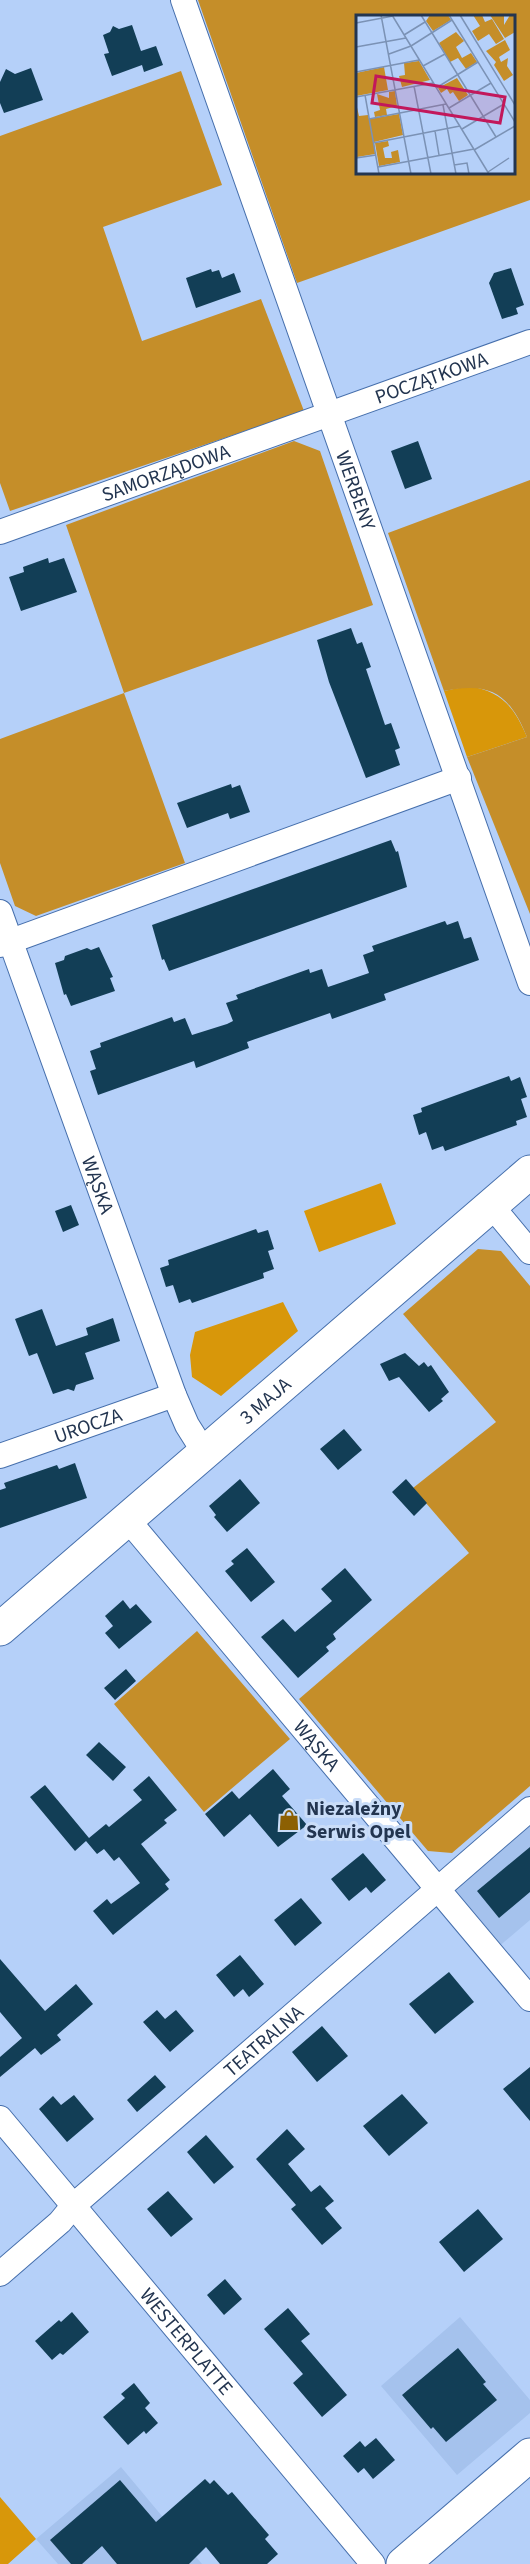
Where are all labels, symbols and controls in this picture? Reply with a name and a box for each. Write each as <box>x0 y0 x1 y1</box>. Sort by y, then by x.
inset map <box>356 15 515 174</box>
street label: POCZĄTKOWA <box>371 345 492 411</box>
street label: SAMORZĄDOWA <box>98 438 234 509</box>
street label: WERBENY <box>328 447 382 535</box>
street label: WĄSKA <box>74 1152 121 1218</box>
street label: 3 MAJA <box>234 1371 298 1431</box>
street label: UROCZA <box>50 1401 126 1451</box>
street label: WĄSKA <box>286 1714 346 1778</box>
place label: Niezależny Serwis Opel <box>306 1795 411 1846</box>
shop icon: Niezależny Serwis Opel <box>277 1808 301 1832</box>
street label: TEATRALNA <box>218 1999 310 2084</box>
street label: WESTERPLATTE <box>133 2282 239 2402</box>

